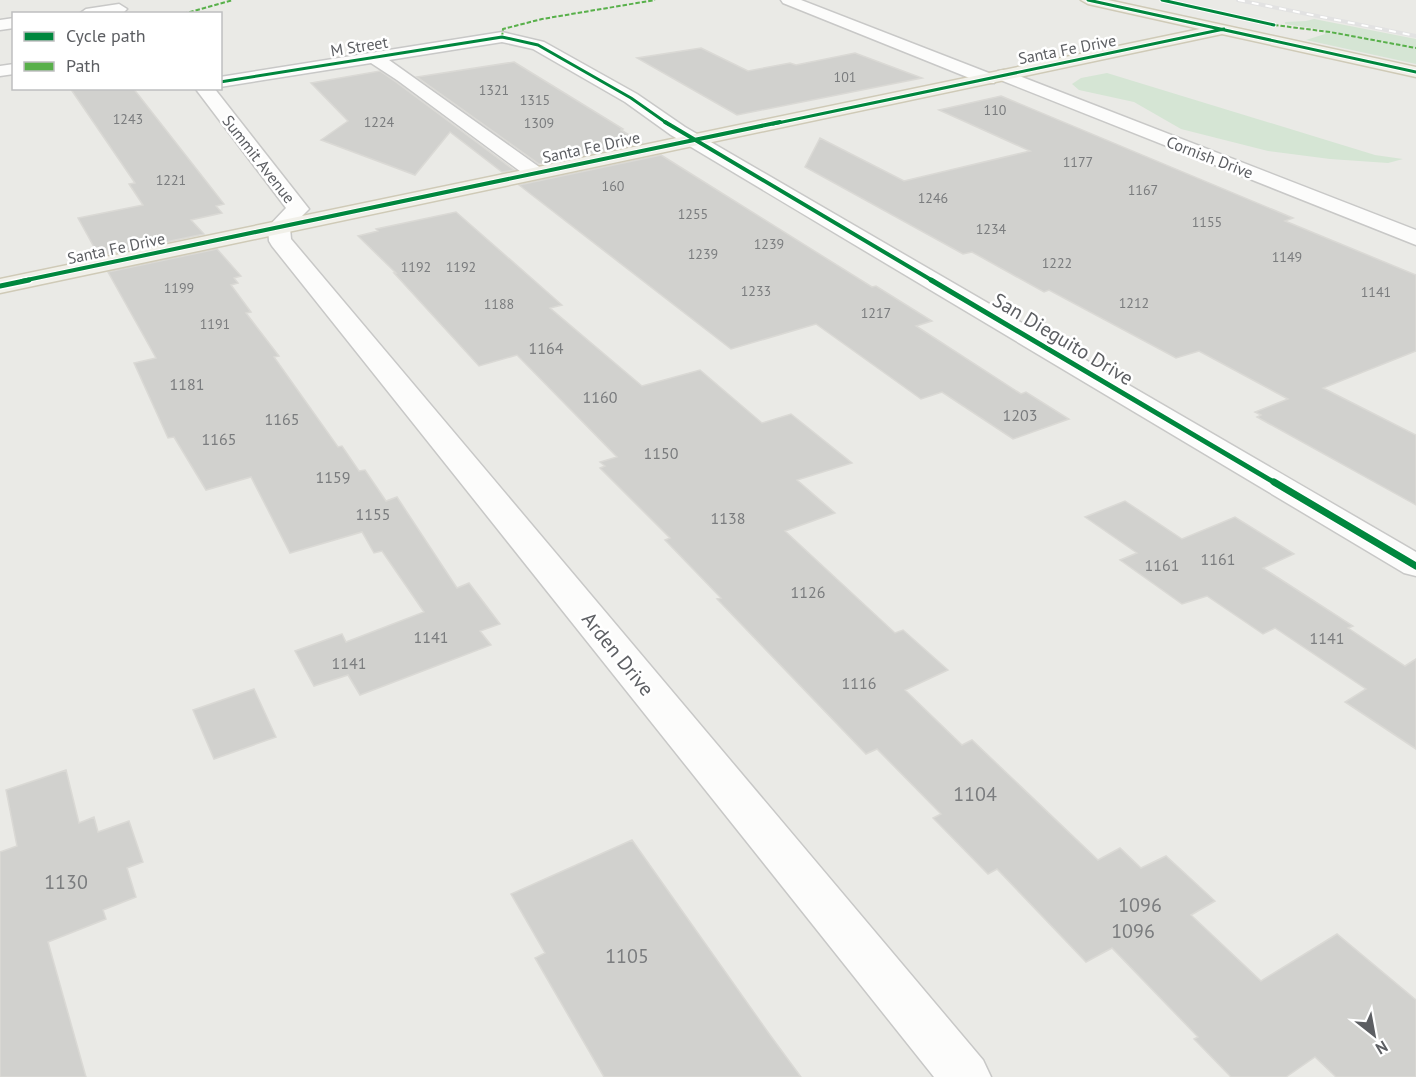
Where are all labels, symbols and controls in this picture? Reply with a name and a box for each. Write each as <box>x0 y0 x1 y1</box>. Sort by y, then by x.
legend <box>12 12 222 90</box>
text: Cycle path <box>66 24 146 47</box>
street label: Santa Fe Drive <box>1016 30 1118 68</box>
street label: M Street <box>329 32 390 60</box>
text: Path <box>66 54 100 77</box>
house number: 101 <box>834 68 856 86</box>
house number: 1321 <box>479 81 509 99</box>
house number: 1315 <box>520 91 550 109</box>
house number: 110 <box>984 101 1007 119</box>
house number: 1243 <box>113 110 143 128</box>
street label: Summit Avenue <box>218 111 300 207</box>
house number: 1224 <box>364 113 395 131</box>
house number: 1309 <box>524 114 554 132</box>
street label: Santa Fe Drive <box>540 127 642 167</box>
street label: Cornish Drive <box>1164 131 1256 183</box>
house number: 1177 <box>1063 153 1093 171</box>
house number: 1221 <box>156 171 186 189</box>
house number: 160 <box>602 177 625 195</box>
house number: 1167 <box>1128 181 1158 199</box>
house number: 1246 <box>918 189 948 207</box>
house number: 1255 <box>678 205 708 223</box>
house number: 1155 <box>1192 213 1222 231</box>
house number: 1234 <box>976 220 1007 238</box>
street label: Santa Fe Drive <box>65 228 167 268</box>
house number: 1239 <box>754 235 784 253</box>
house number: 1239 <box>688 245 718 263</box>
house number: 1149 <box>1272 248 1302 266</box>
house number: 1222 <box>1042 254 1072 272</box>
house number: 1192 <box>401 258 431 276</box>
house number: 1192 <box>446 258 476 276</box>
house number: 1199 <box>164 279 194 297</box>
house number: 1233 <box>741 282 771 300</box>
house number: 1141 <box>1361 283 1391 301</box>
street label: San Dieguito Drive <box>988 287 1138 391</box>
house number: 1212 <box>1119 294 1149 312</box>
house number: 1188 <box>484 295 514 313</box>
house number: 1217 <box>861 304 891 322</box>
house number: 1191 <box>200 315 230 333</box>
house number: 1164 <box>529 338 564 358</box>
house number: 1181 <box>170 374 204 394</box>
house number: 1160 <box>583 387 618 407</box>
house number: 1203 <box>1003 405 1037 425</box>
house number: 1165 <box>265 409 299 429</box>
house number: 1165 <box>202 429 236 449</box>
house number: 1150 <box>644 443 679 463</box>
house number: 1159 <box>316 467 350 487</box>
house number: 1155 <box>356 504 390 524</box>
house number: 1138 <box>711 508 745 528</box>
house number: 1161 <box>1201 549 1235 569</box>
house number: 1161 <box>1145 555 1179 575</box>
house number: 1126 <box>791 582 825 602</box>
street label: Arden Drive <box>576 607 660 701</box>
house number: 1141 <box>414 627 448 647</box>
house number: 1141 <box>1310 628 1344 648</box>
house number: 1141 <box>332 653 366 673</box>
house number: 1116 <box>842 673 876 693</box>
house number: 1104 <box>953 781 997 807</box>
house number: 1130 <box>44 869 88 895</box>
house number: 1096 <box>1118 892 1162 918</box>
house number: 1096 <box>1111 918 1155 944</box>
house number: 1105 <box>605 943 649 969</box>
north arrow <box>1344 1005 1404 1065</box>
text: N <box>1372 1037 1391 1059</box>

